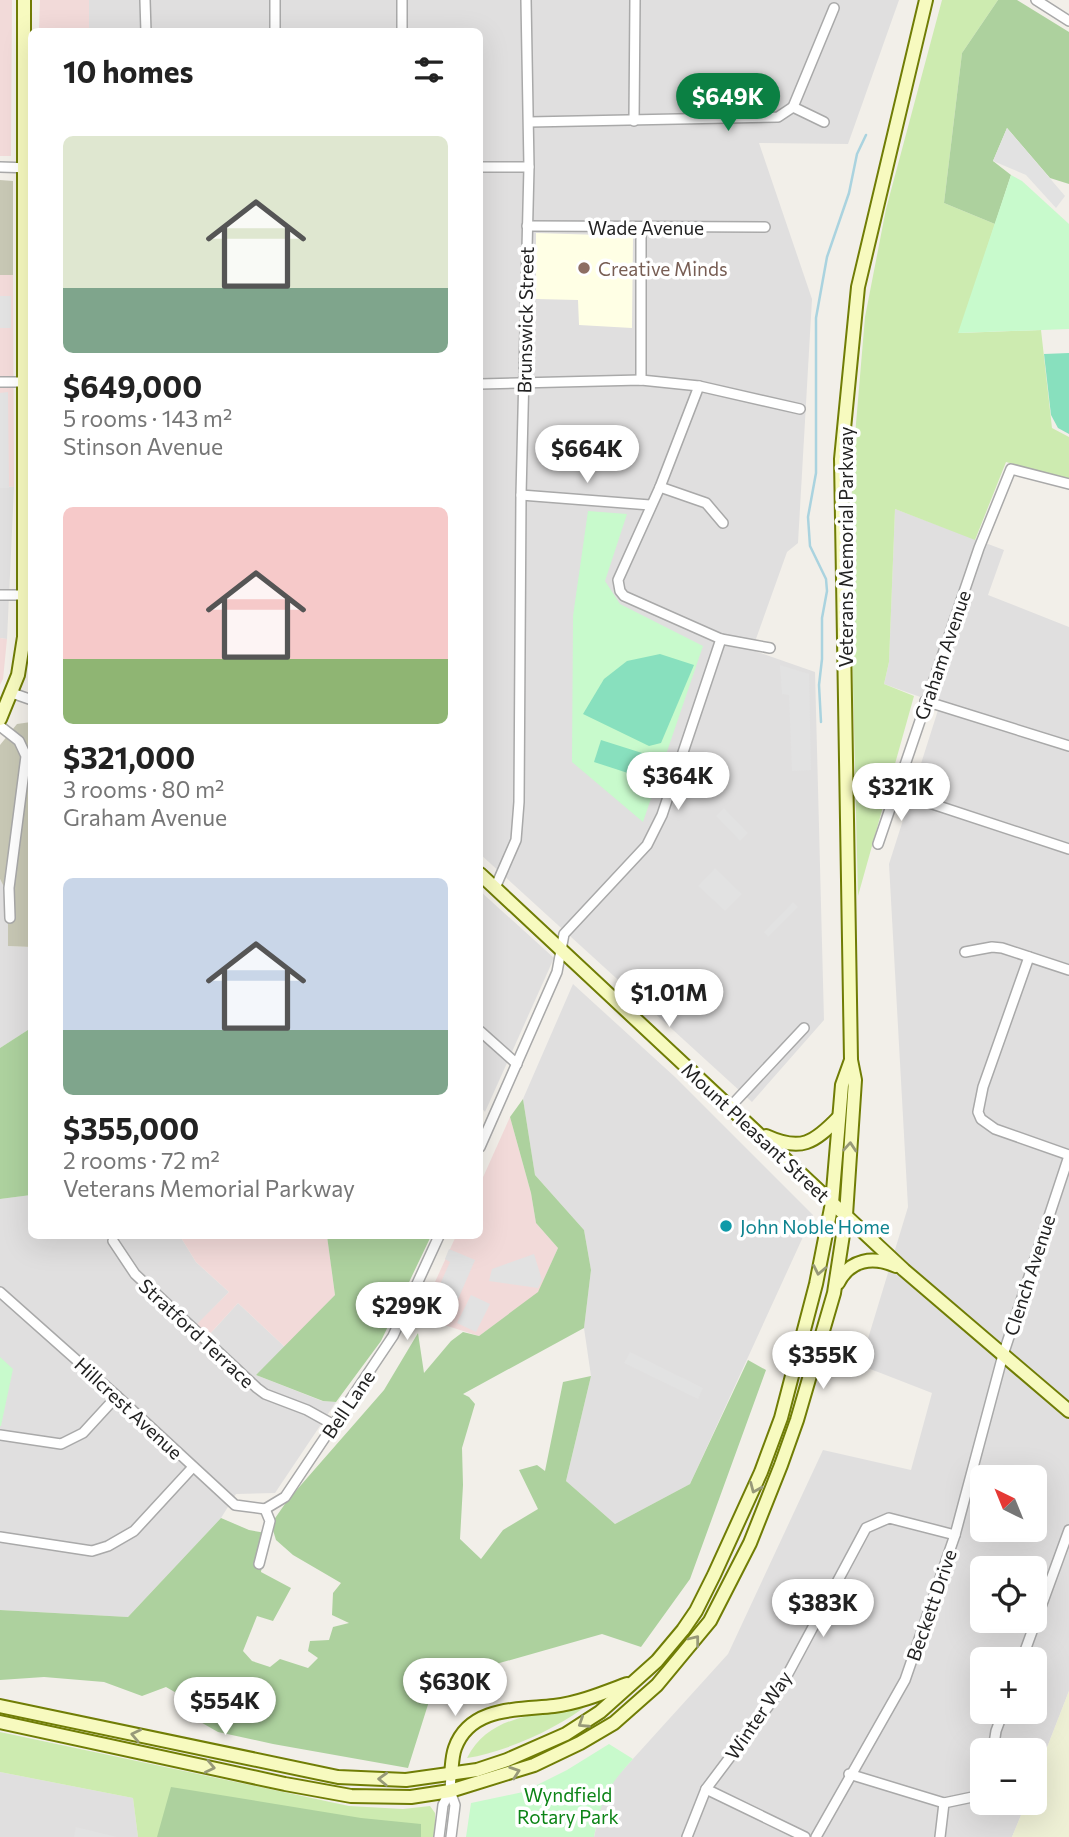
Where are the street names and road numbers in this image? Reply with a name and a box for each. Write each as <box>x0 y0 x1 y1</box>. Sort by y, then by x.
street label: Wade Avenue <box>588 216 704 239</box>
street label: Brunswick Street <box>512 246 538 394</box>
street label: Veterans Memorial Parkway <box>834 426 857 668</box>
street label: Graham Avenue <box>909 587 975 723</box>
street label: Mount Pleasant Street <box>677 1058 835 1207</box>
street label: Clench Avenue <box>999 1212 1059 1338</box>
street label: Stratford Terrace <box>135 1274 259 1392</box>
street label: Hillcrest Avenue <box>70 1352 188 1464</box>
street label: Bell Lane <box>317 1366 379 1442</box>
street label: Beckett Drive <box>901 1546 961 1664</box>
street label: Winter Way <box>720 1666 796 1764</box>

